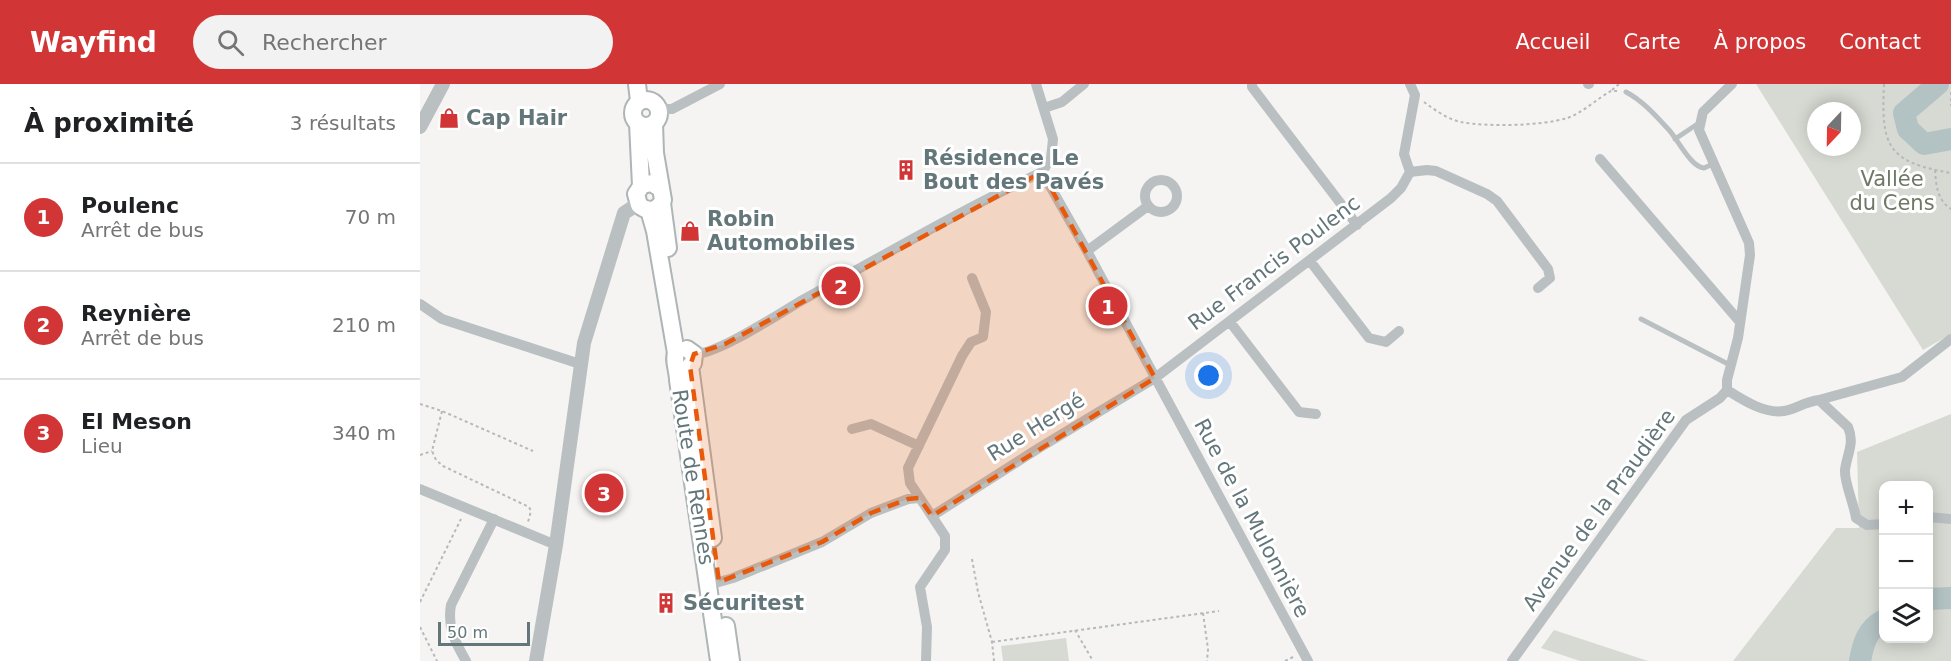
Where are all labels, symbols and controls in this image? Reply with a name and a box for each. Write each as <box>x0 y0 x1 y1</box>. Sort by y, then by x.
search box <box>193 15 613 69</box>
text: Wayfind <box>30 26 157 59</box>
icon: search <box>214 26 247 59</box>
text: Rechercher <box>262 30 387 55</box>
text: Accueil <box>1515 30 1590 54</box>
text: Carte <box>1623 30 1681 54</box>
text: À propos <box>1714 30 1806 54</box>
text: Contact <box>1839 30 1921 54</box>
north arrow <box>1807 102 1861 156</box>
shop icon: Cap Hair <box>437 106 461 130</box>
place label: Cap Hair <box>466 106 568 130</box>
text: À proximité <box>24 108 194 138</box>
text: 3 résultats <box>290 111 396 135</box>
place label: Résidence Le Bout des Pavés <box>923 146 1104 194</box>
building icon: Résidence Le Bout des Pavés <box>894 158 918 182</box>
park label: Vallée du Cens <box>1849 167 1935 215</box>
street label: Rue Francis Poulenc <box>1183 191 1365 335</box>
text: Poulenc <box>81 193 179 218</box>
text: 1 <box>37 205 50 229</box>
text: 70 m <box>345 205 396 229</box>
place label: Robin Automobiles <box>707 207 855 255</box>
text: Arrêt de bus <box>81 218 204 242</box>
shop icon: Robin Automobiles <box>678 219 702 243</box>
pin: 2 <box>822 264 860 308</box>
pin: 1 <box>1088 284 1128 328</box>
text: Reynière <box>81 301 191 326</box>
text: 2 <box>37 313 50 337</box>
text: 210 m <box>332 313 396 337</box>
text: Arrêt de bus <box>81 326 204 350</box>
your location <box>1194 361 1223 390</box>
street label: Route de Rennes <box>667 387 719 567</box>
street label: Rue Hergé <box>983 388 1089 466</box>
street label: Avenue de la Praudière <box>1518 405 1680 615</box>
text: El Meson <box>81 409 192 434</box>
street label: Rue de la Mulonnière <box>1189 415 1315 621</box>
text: 3 <box>37 421 50 445</box>
text: 340 m <box>332 421 396 445</box>
text: Lieu <box>81 434 123 458</box>
pin: 3 <box>584 470 624 516</box>
map controls <box>1879 481 1933 643</box>
button: + <box>1879 481 1933 535</box>
button: − <box>1879 535 1933 589</box>
button: layers <box>1879 589 1933 643</box>
building icon: Sécuritest <box>654 591 678 615</box>
place label: Sécuritest <box>683 591 804 615</box>
scale bar <box>438 619 530 646</box>
text: 50 m <box>447 623 488 642</box>

